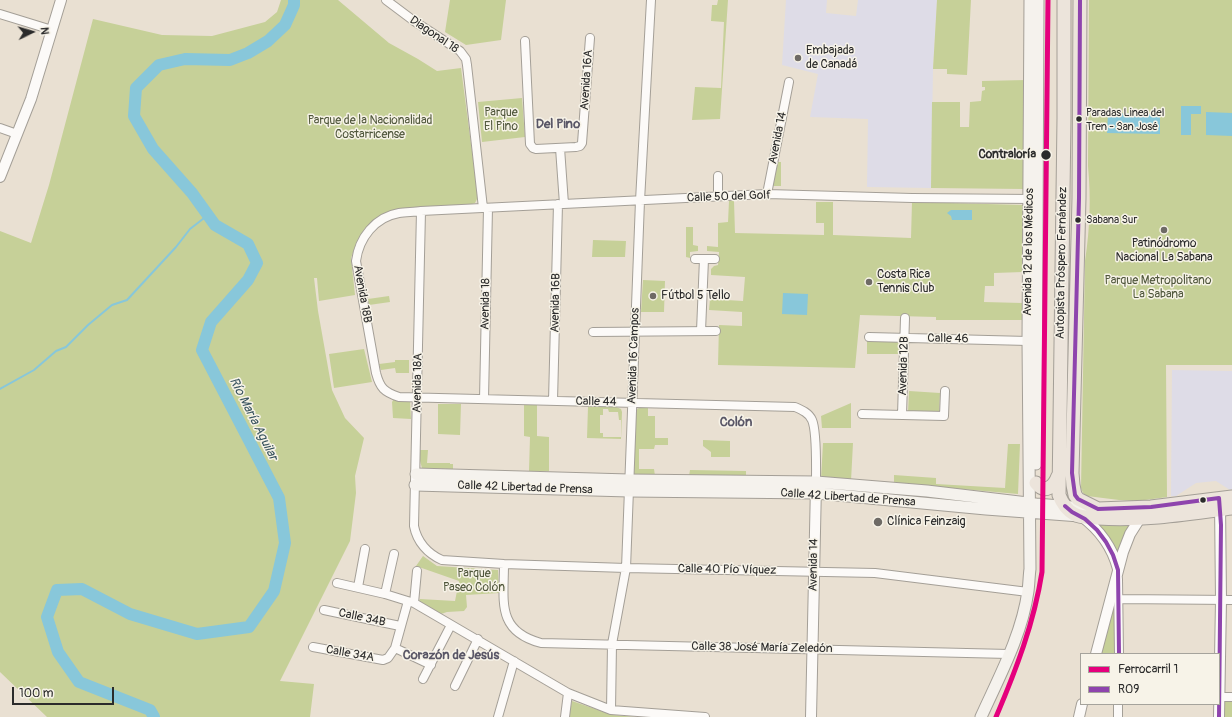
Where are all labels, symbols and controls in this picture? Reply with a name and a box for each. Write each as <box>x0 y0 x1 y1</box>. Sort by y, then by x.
north arrow <box>12 12 52 52</box>
street label: Diagonal 18 <box>407 13 461 57</box>
text: N <box>38 27 51 35</box>
place label: Embajada de Canadá <box>806 44 857 72</box>
street label: Avenida 16A <box>578 49 596 111</box>
marker: Embajada de Canadá <box>793 53 803 63</box>
park label: Parque El Pino <box>484 106 518 134</box>
place label: Paradas Linea del Tren - San José <box>1086 106 1164 132</box>
street label: Avenida 14 <box>766 111 790 165</box>
park label: Parque de la Nacionalidad Costarricense <box>308 114 432 142</box>
marker: Paradas Linea del Tren - San José <box>1074 114 1084 124</box>
district label: Del Pino <box>536 117 580 133</box>
place label: Contraloría <box>978 148 1036 162</box>
marker: Contraloría <box>1039 148 1053 162</box>
street label: Autopista Próspero Fernández <box>1053 187 1071 339</box>
street label: Calle 50 del Golf <box>687 188 771 206</box>
street label: Avenida 12 de los Médicos <box>1021 188 1037 316</box>
place label: Sabana Sur <box>1086 213 1137 227</box>
marker: Sabana Sur <box>1073 215 1083 225</box>
marker: Patinódromo Nacional La Sabana <box>1159 225 1169 235</box>
place label: Patinódromo Nacional La Sabana <box>1115 237 1213 265</box>
street label: Avenida 18B <box>350 264 374 324</box>
place label: Costa Rica Tennis Club <box>877 268 934 296</box>
street label: Avenida 16B <box>548 273 564 333</box>
park label: Parque Metropolitano La Sabana <box>1105 274 1211 302</box>
marker: Costa Rica Tennis Club <box>864 277 874 287</box>
street label: Avenida 18 <box>478 278 494 330</box>
place label: Fútbol 5 Tello <box>661 289 730 303</box>
marker: Fútbol 5 Tello <box>648 291 658 301</box>
street label: Avenida 16 Campos <box>625 308 643 404</box>
street label: Calle 46 <box>927 331 969 347</box>
street label: Avenida 12B <box>896 336 912 396</box>
street label: Avenida 18A <box>410 353 426 413</box>
water label: Río María Aguilar <box>225 375 281 463</box>
street label: Calle 44 <box>575 394 617 410</box>
district label: Colón <box>720 415 752 431</box>
street label: Calle 42 Libertad de Prensa <box>457 478 593 498</box>
street label: Calle 42 Libertad de Prensa <box>780 486 916 510</box>
unlabelled marker <box>1198 495 1208 505</box>
place label: Clínica Feinzaig <box>887 515 965 529</box>
marker: Clínica Feinzaig <box>872 516 884 528</box>
street label: Avenida 14 <box>806 538 822 592</box>
street label: Calle 40 Pío Víquez <box>678 562 776 578</box>
park label: Parque Paseo Colón <box>443 567 505 595</box>
street label: Calle 34B <box>337 606 387 630</box>
street label: Calle 38 José María Zeledón <box>691 640 833 656</box>
street label: Calle 34A <box>325 643 375 665</box>
district label: Corazón de Jesús <box>403 648 499 664</box>
legend <box>1080 653 1220 705</box>
text: Ferrocarril 1 <box>1118 662 1178 677</box>
scale bar <box>14 679 116 705</box>
text: R09 <box>1118 682 1139 697</box>
text: 100 m <box>19 686 53 701</box>

